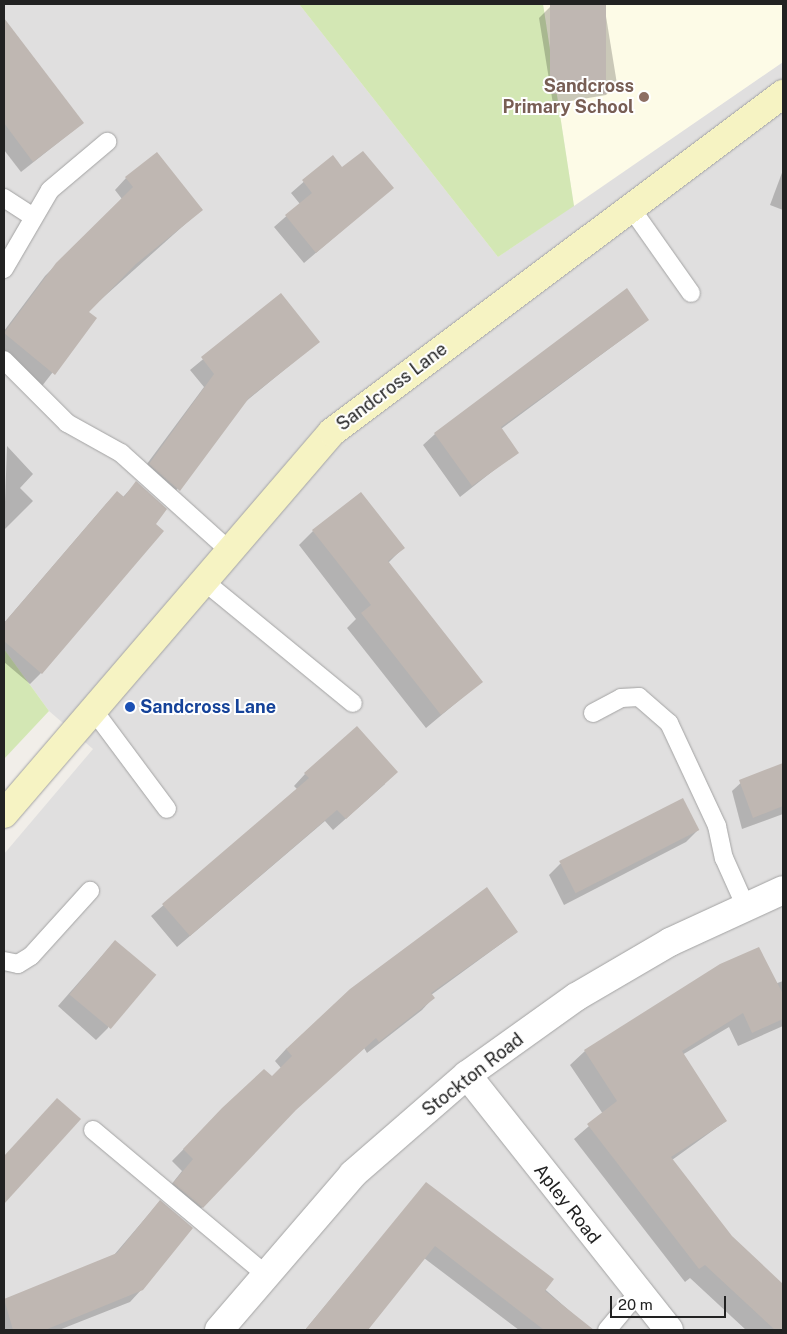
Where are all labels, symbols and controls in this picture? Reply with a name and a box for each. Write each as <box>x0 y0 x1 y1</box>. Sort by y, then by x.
place label: Sandcross Primary School <box>502 76 634 118</box>
marker: Sandcross Primary School <box>638 91 650 103</box>
street label: Sandcross Lane <box>332 338 452 436</box>
place label: Sandcross Lane <box>140 696 276 718</box>
marker: Sandcross Lane <box>124 701 136 713</box>
street label: Stockton Road <box>418 1029 528 1121</box>
street label: Apley Road <box>529 1160 605 1248</box>
scale bar <box>612 1286 728 1318</box>
text: 20 m <box>618 1296 653 1313</box>

